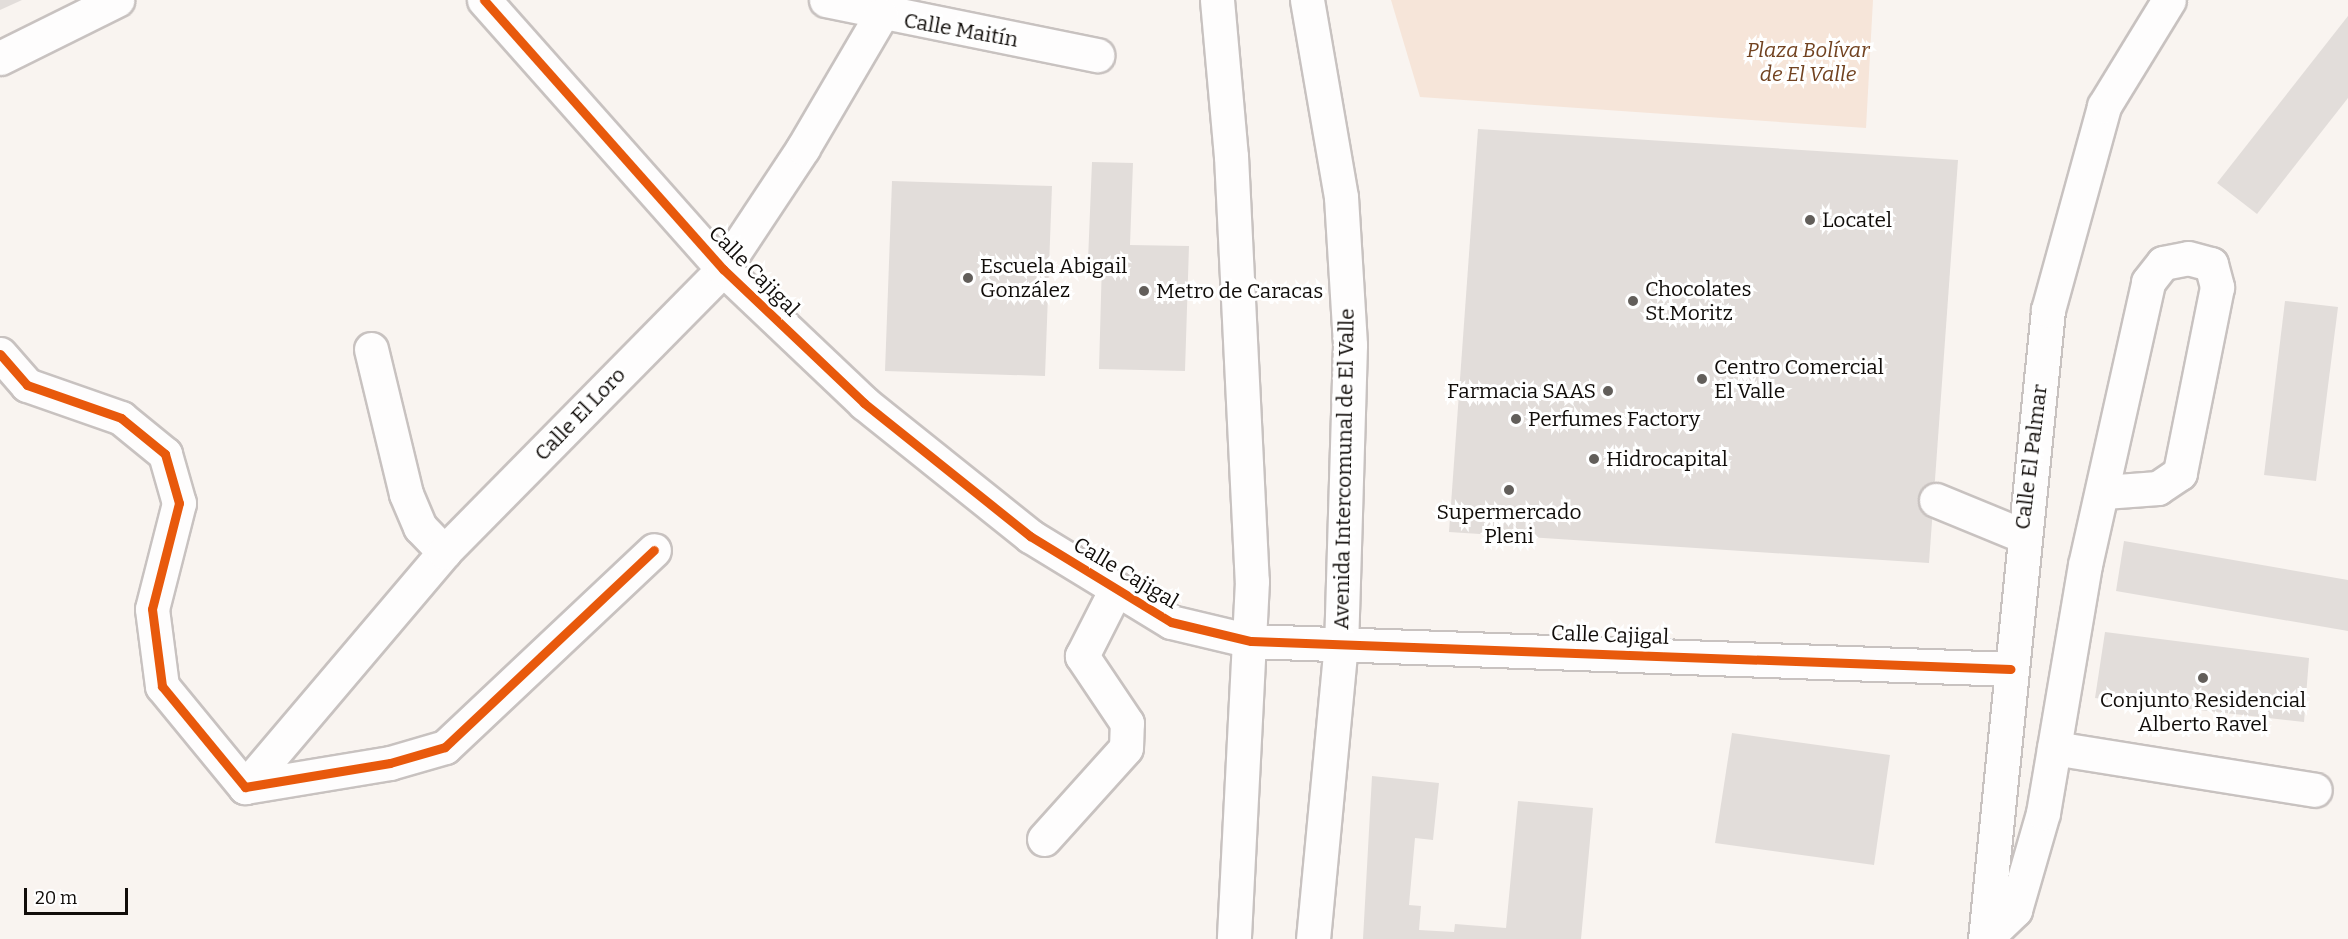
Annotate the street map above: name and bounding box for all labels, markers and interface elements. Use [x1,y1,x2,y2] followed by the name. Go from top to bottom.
[902,8,1020,52] street label: Calle Maitín
[1746,37,1870,87] park label: Plaza Bolívar de El Valle
[1822,207,1892,233] place label: Locatel
[1803,213,1817,227] marker: Locatel
[703,220,805,322] street label: Calle Cajigal
[980,253,1127,303] place label: Escuela Abigail González
[961,271,975,285] marker: Escuela Abigail González
[1645,276,1752,326] place label: Chocolates St.Moritz
[1156,278,1323,304] place label: Metro de Caracas
[1137,284,1151,298] marker: Metro de Caracas
[1626,294,1640,308] marker: Chocolates St.Moritz
[1329,308,1359,630] street label: Avenida Intercomunal de El Valle
[1714,354,1884,404] place label: Centro Comercial El Valle
[529,362,631,466] street label: Calle El Loro
[1695,372,1709,386] marker: Centro Comercial El Valle
[1447,378,1596,404] place label: Farmacia SAAS
[2010,383,2052,531] street label: Calle El Palmar
[1601,384,1615,398] marker: Farmacia SAAS
[1528,406,1700,432] place label: Perfumes Factory
[1509,412,1523,426] marker: Perfumes Factory
[1606,446,1728,472] place label: Hidrocapital
[1587,452,1601,466] marker: Hidrocapital
[1502,483,1516,497] marker: Supermercado Pleni
[1437,499,1581,549] place label: Supermercado Pleni
[1069,532,1183,614] street label: Calle Cajigal
[1551,620,1669,650] street label: Calle Cajigal
[2196,671,2210,685] marker: Conjunto Residencial Alberto Ravel
[2100,687,2306,737] place label: Conjunto Residencial Alberto Ravel
[27,876,130,914] scale bar
[35,887,77,909] text: 20 m

